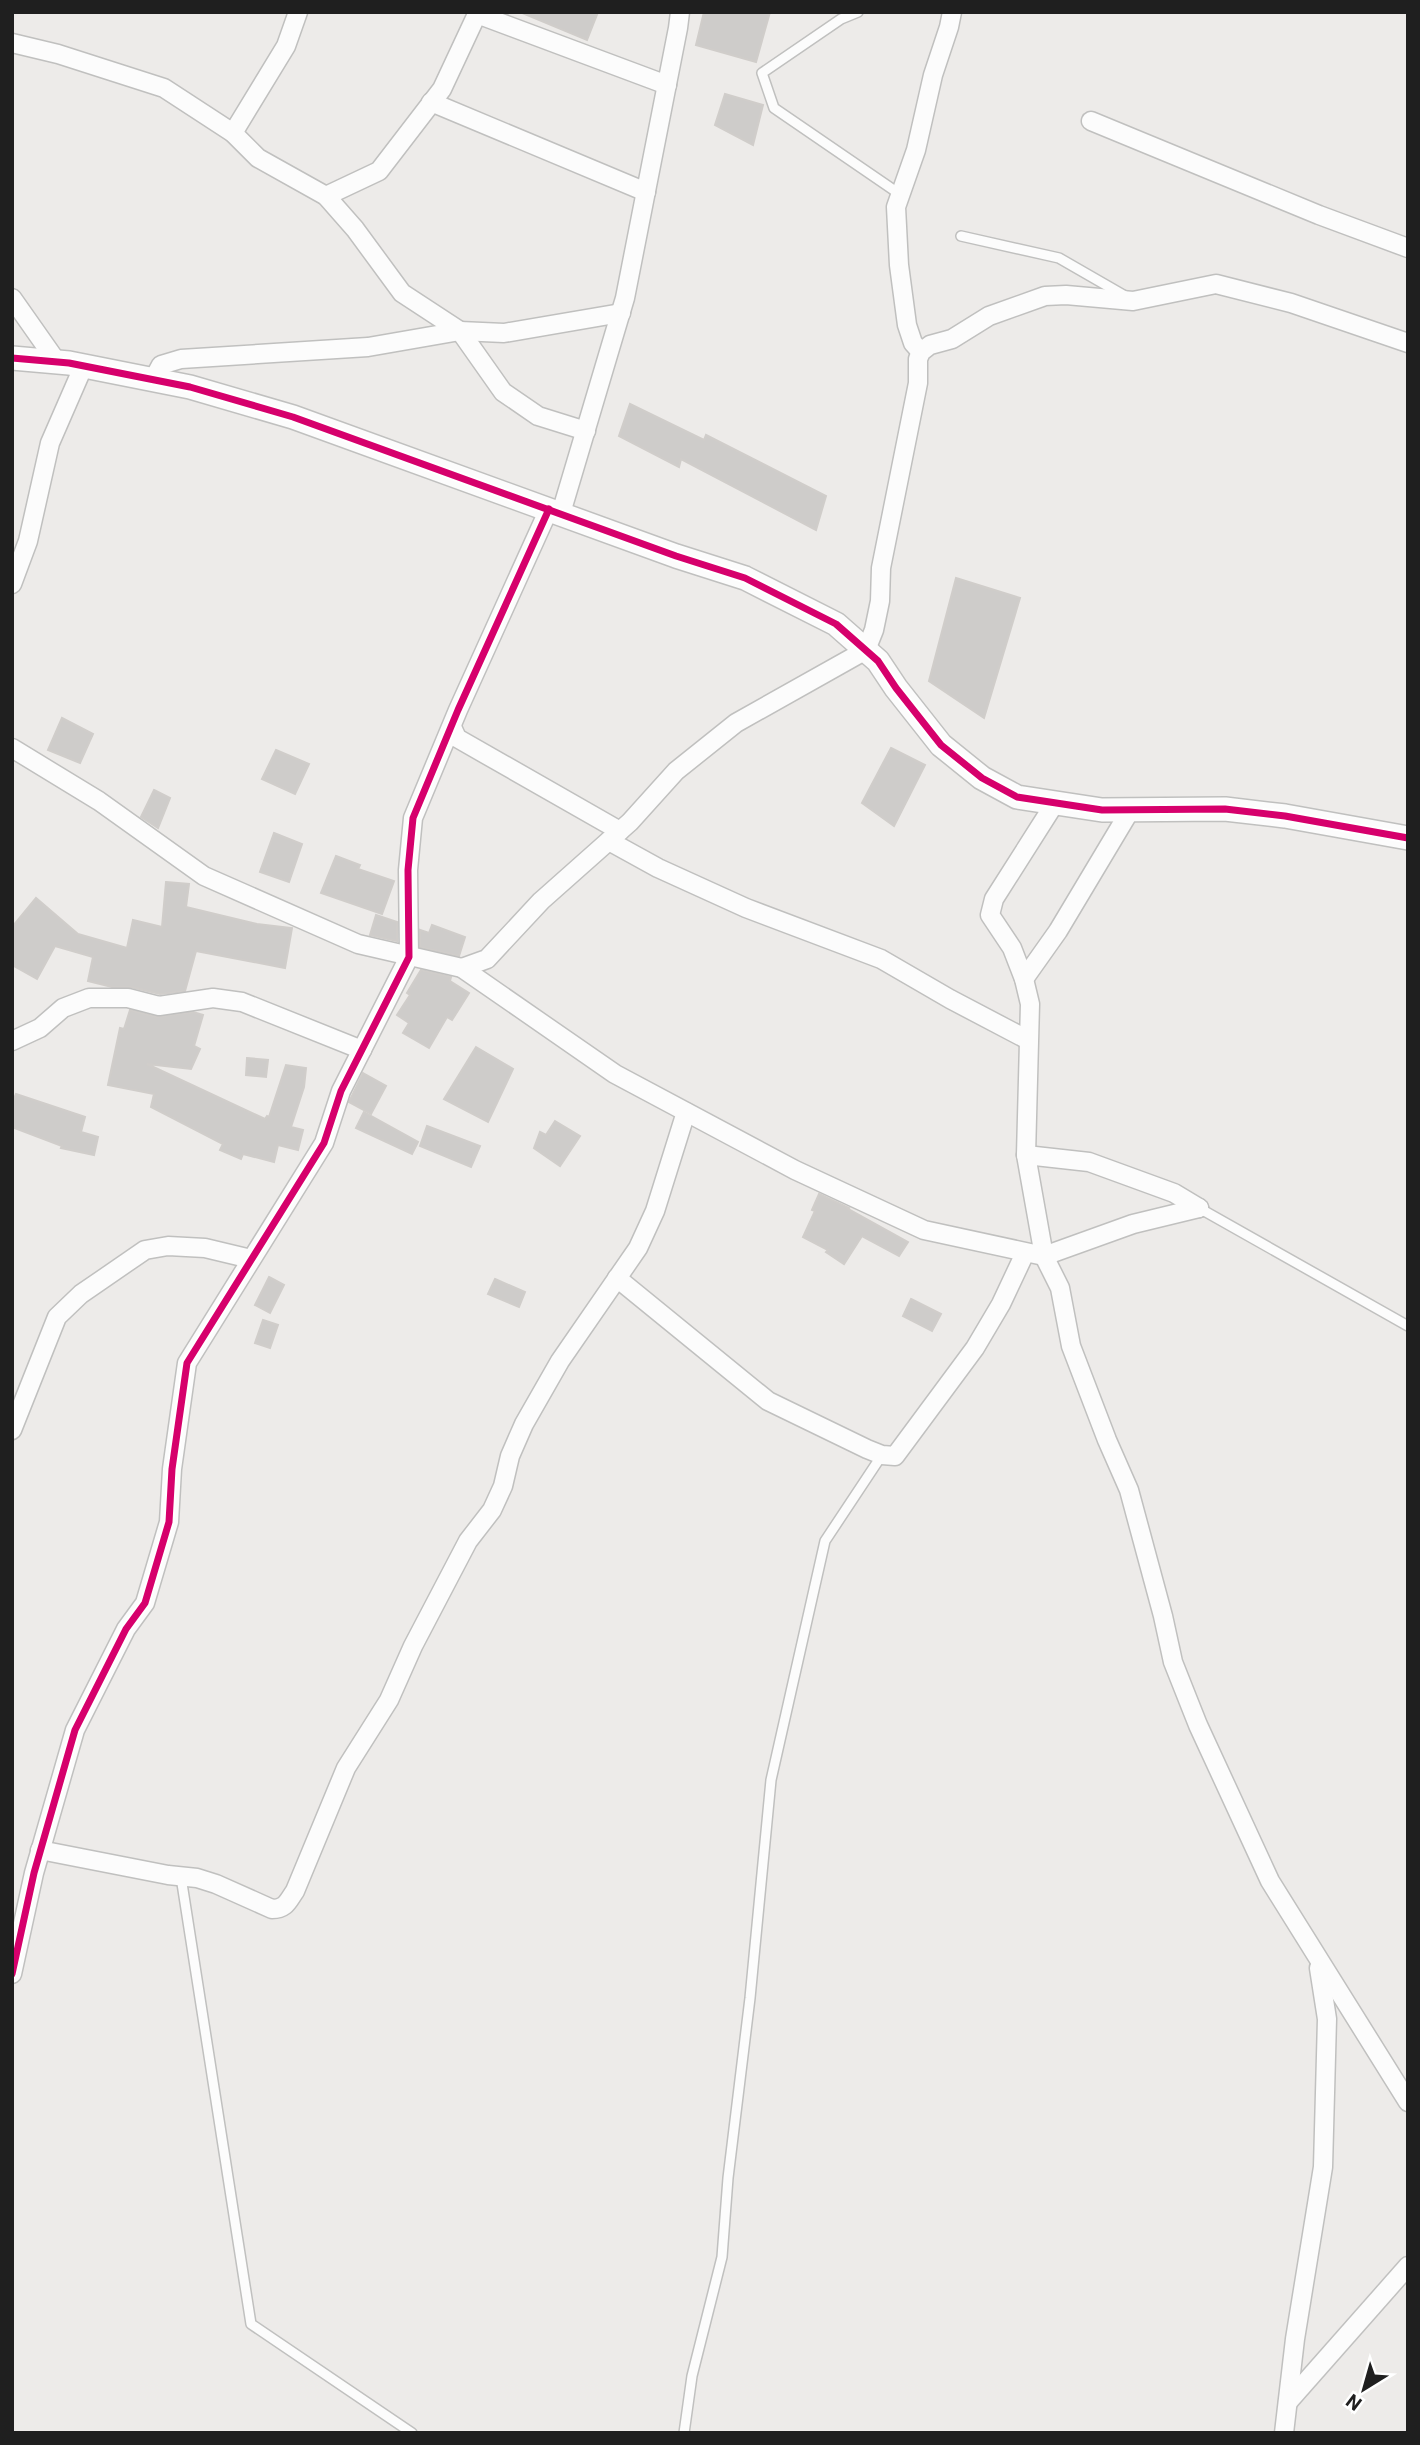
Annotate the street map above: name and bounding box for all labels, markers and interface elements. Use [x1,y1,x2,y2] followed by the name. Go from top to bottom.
[1329,2354,1399,2424] north arrow
[1342,2389,1366,2415] text: N

